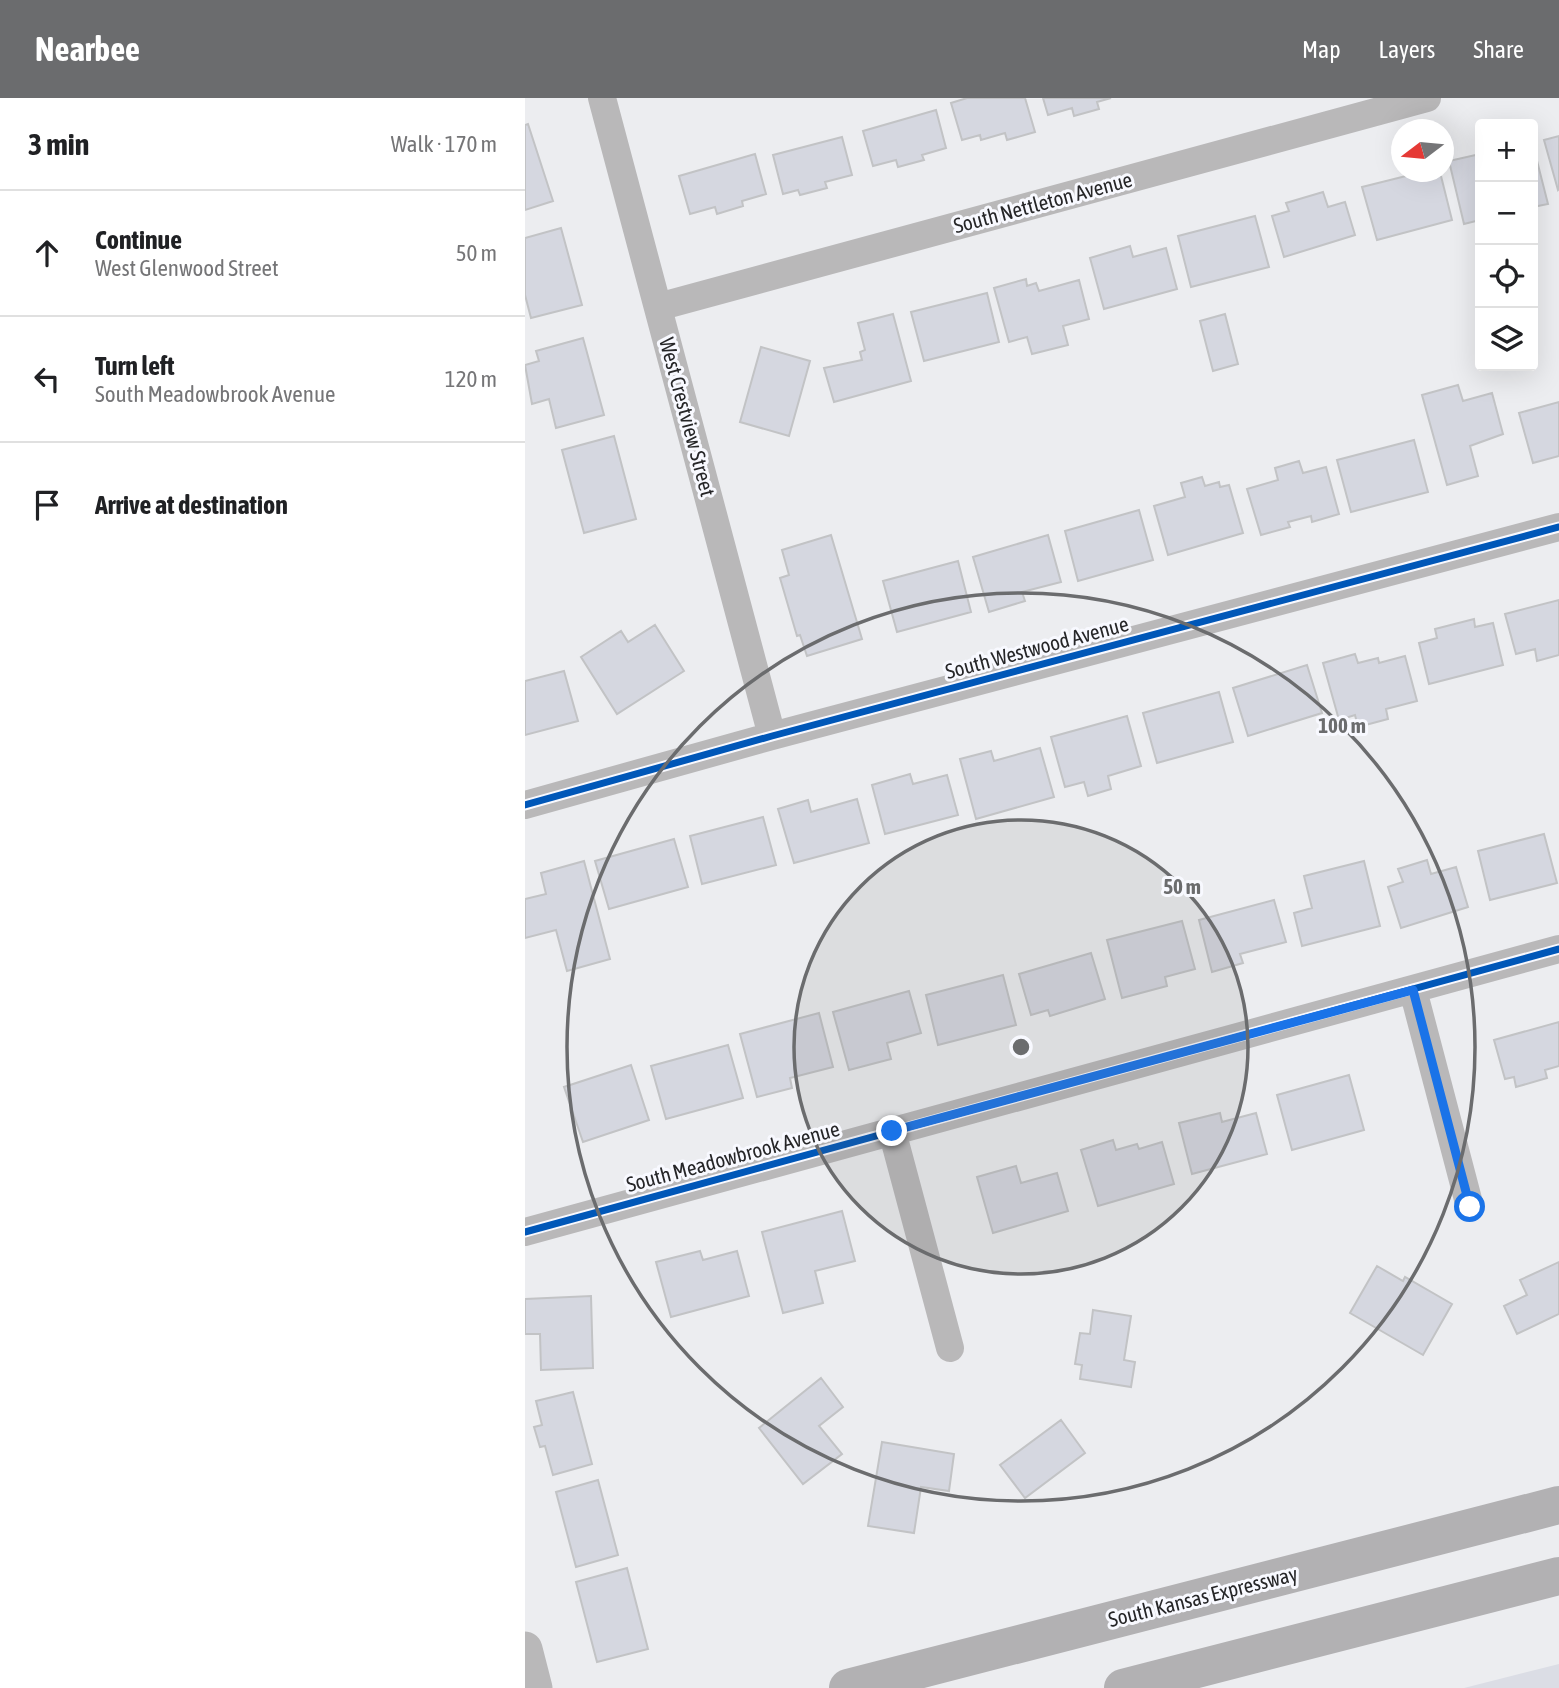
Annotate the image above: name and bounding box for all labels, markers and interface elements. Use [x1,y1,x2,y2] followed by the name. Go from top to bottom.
[35,30,140,68] text: Nearbee
[1302,36,1341,63] text: Map
[1379,36,1435,63] text: Layers
[1473,36,1524,63] text: Share
[1391,119,1454,182] north arrow
[1475,119,1538,371] map controls
[1475,119,1538,182] button: +
[28,127,89,161] text: 3 min
[391,131,497,157] text: Walk · 170 m
[951,167,1135,237] street label: South Nettleton Avenue
[1475,182,1538,245] button: −
[95,225,182,255] text: Continue
[28,234,66,272] icon: ahead
[456,240,497,266] text: 50 m
[1475,245,1538,308] button: locate
[95,255,279,281] text: West Glenwood Street
[1475,308,1538,371] button: layers
[655,335,721,499] street label: West Crestview Street
[95,351,175,381] text: Turn left
[28,360,66,398] icon: left
[445,366,497,392] text: 120 m
[95,381,336,407] text: South Meadowbrook Avenue
[28,486,66,524] icon: arrive
[95,490,288,520] text: Arrive at destination
[943,611,1131,683] street label: South Westwood Avenue
[1318,713,1366,737] text: 100 m
[1163,874,1201,898] text: 50 m
[1009,1035,1033,1059] centre of rings
[876,1115,907,1146] route end
[624,1116,842,1196] street label: South Meadowbrook Avenue
[1454,1191,1485,1222] route start
[1106,1561,1300,1631] street label: South Kansas Expressway

